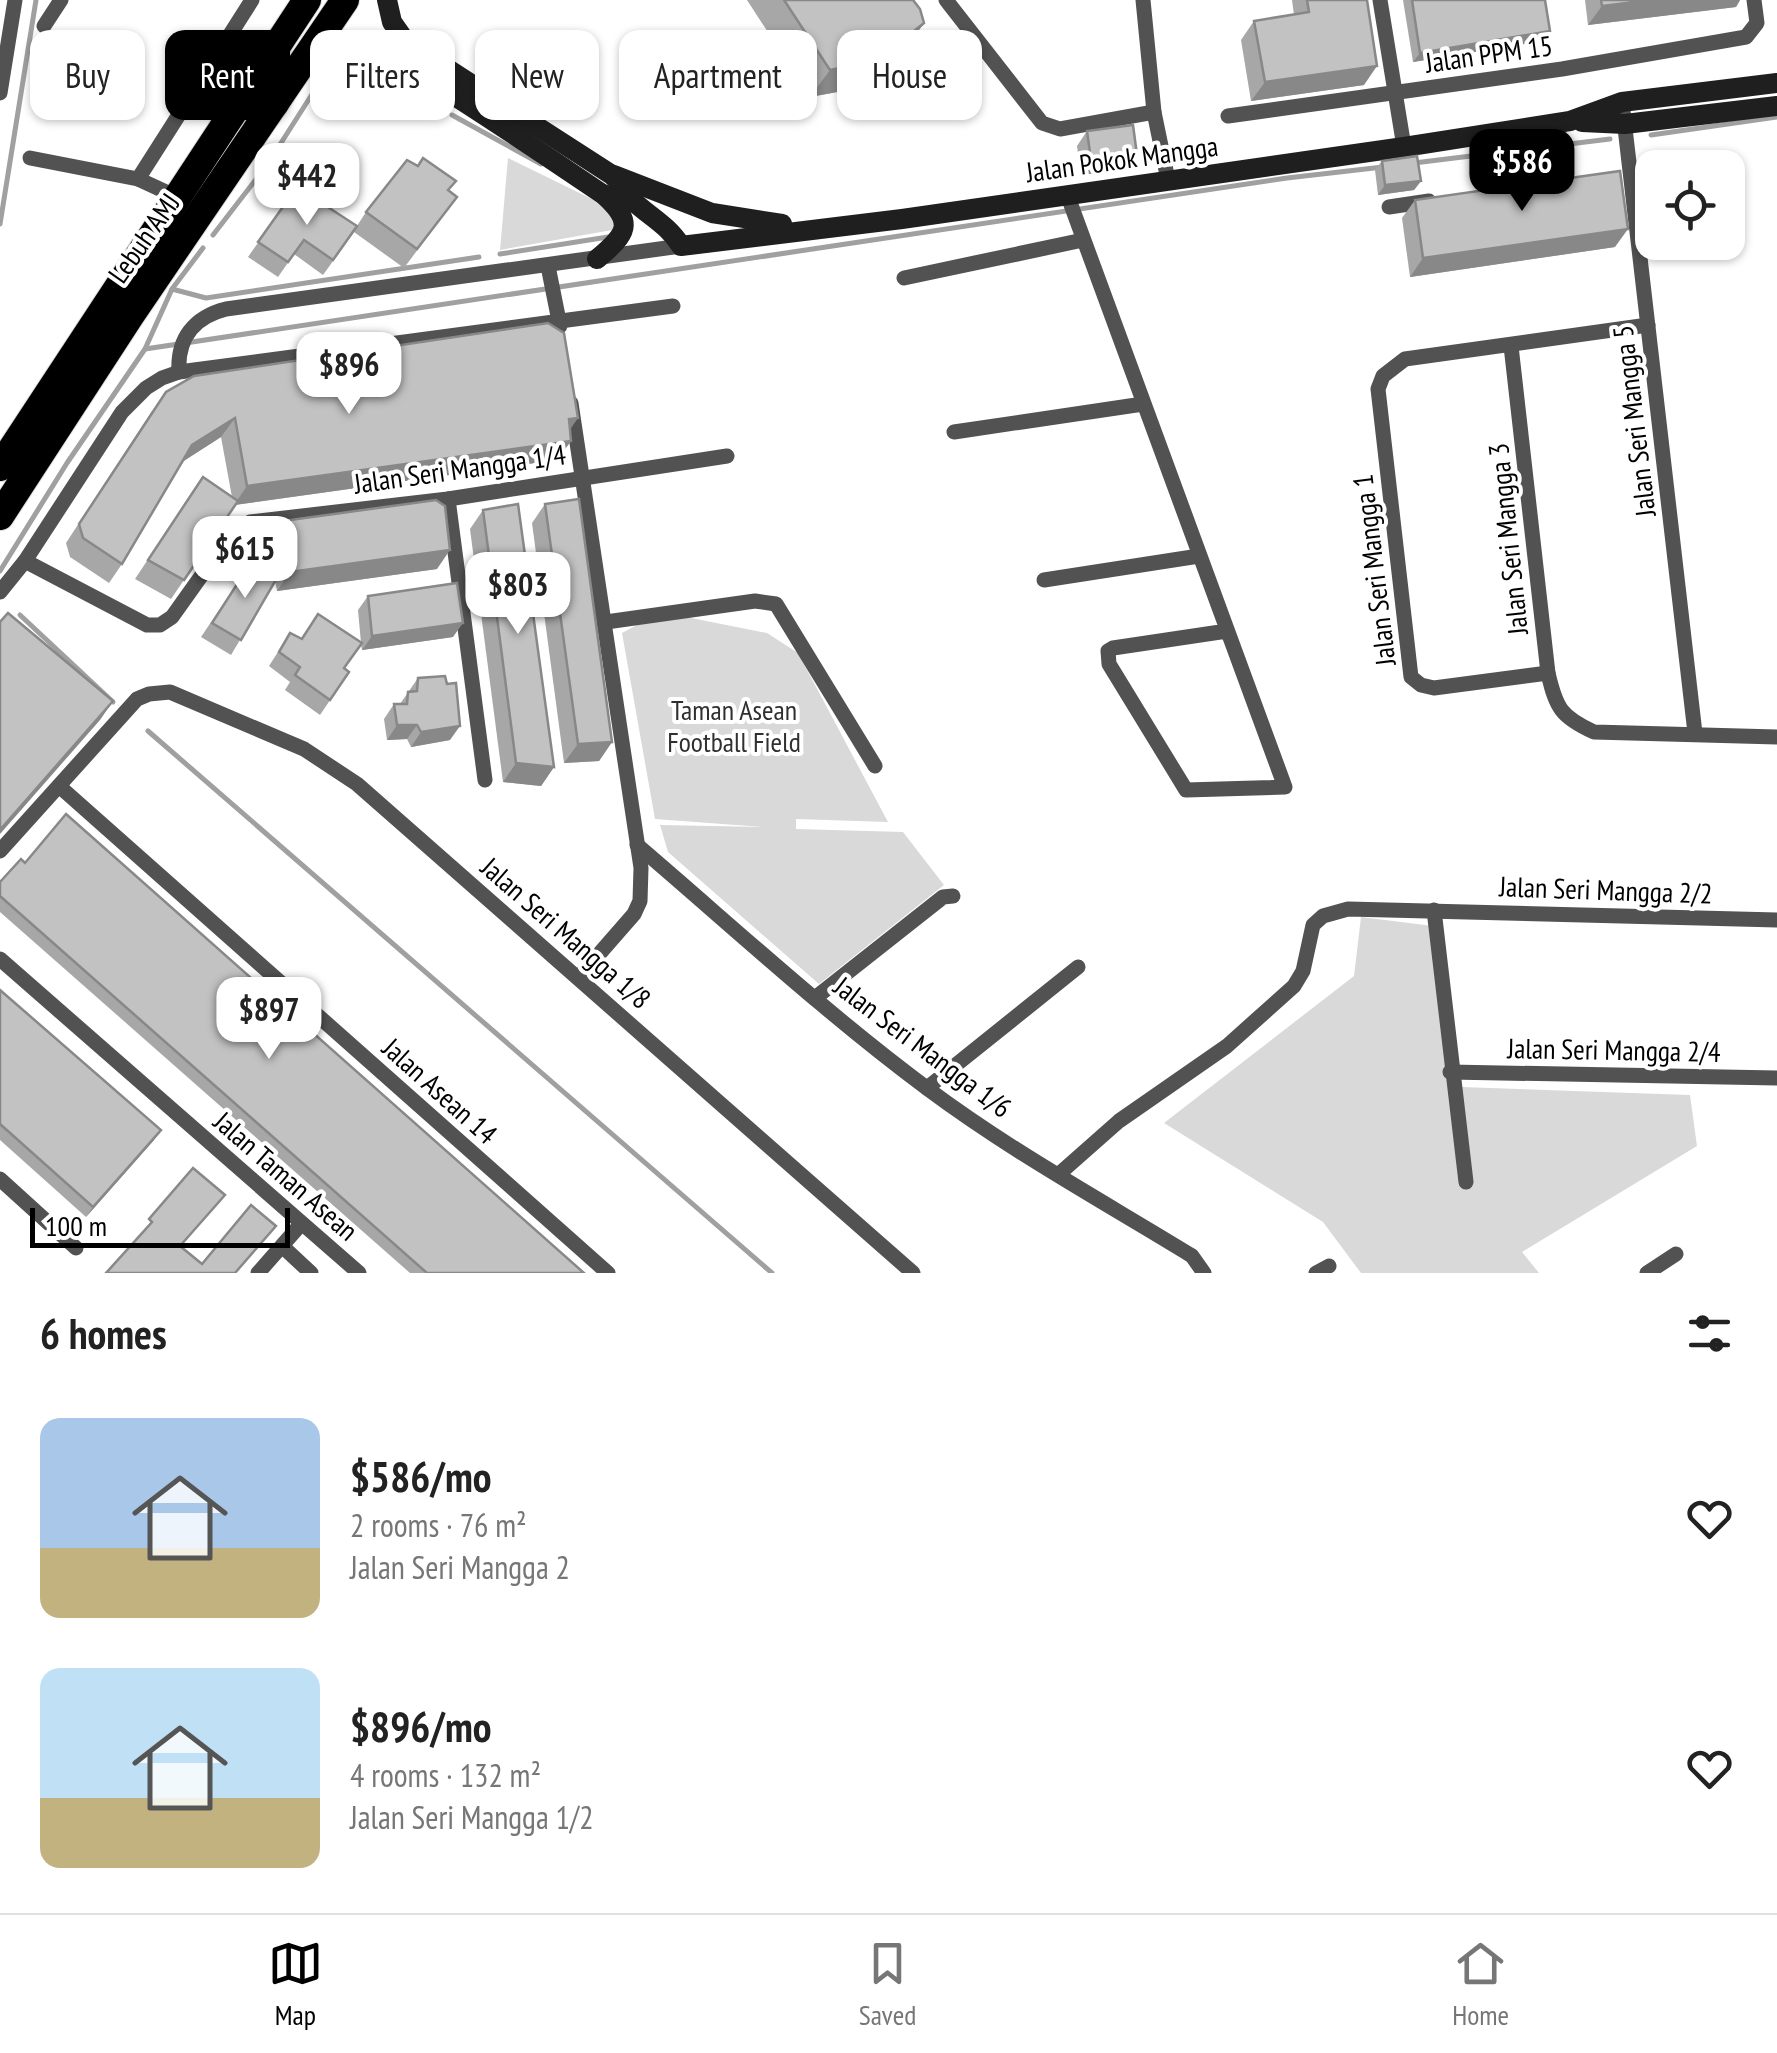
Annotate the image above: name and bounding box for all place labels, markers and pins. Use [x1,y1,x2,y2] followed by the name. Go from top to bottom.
[1463,129,1581,214] pin: $586
[248,143,366,228] pin: $442
[290,332,408,417] pin: $896
[186,516,304,601] pin: $615
[459,552,577,637] pin: $803
[210,977,328,1062] pin: $897

